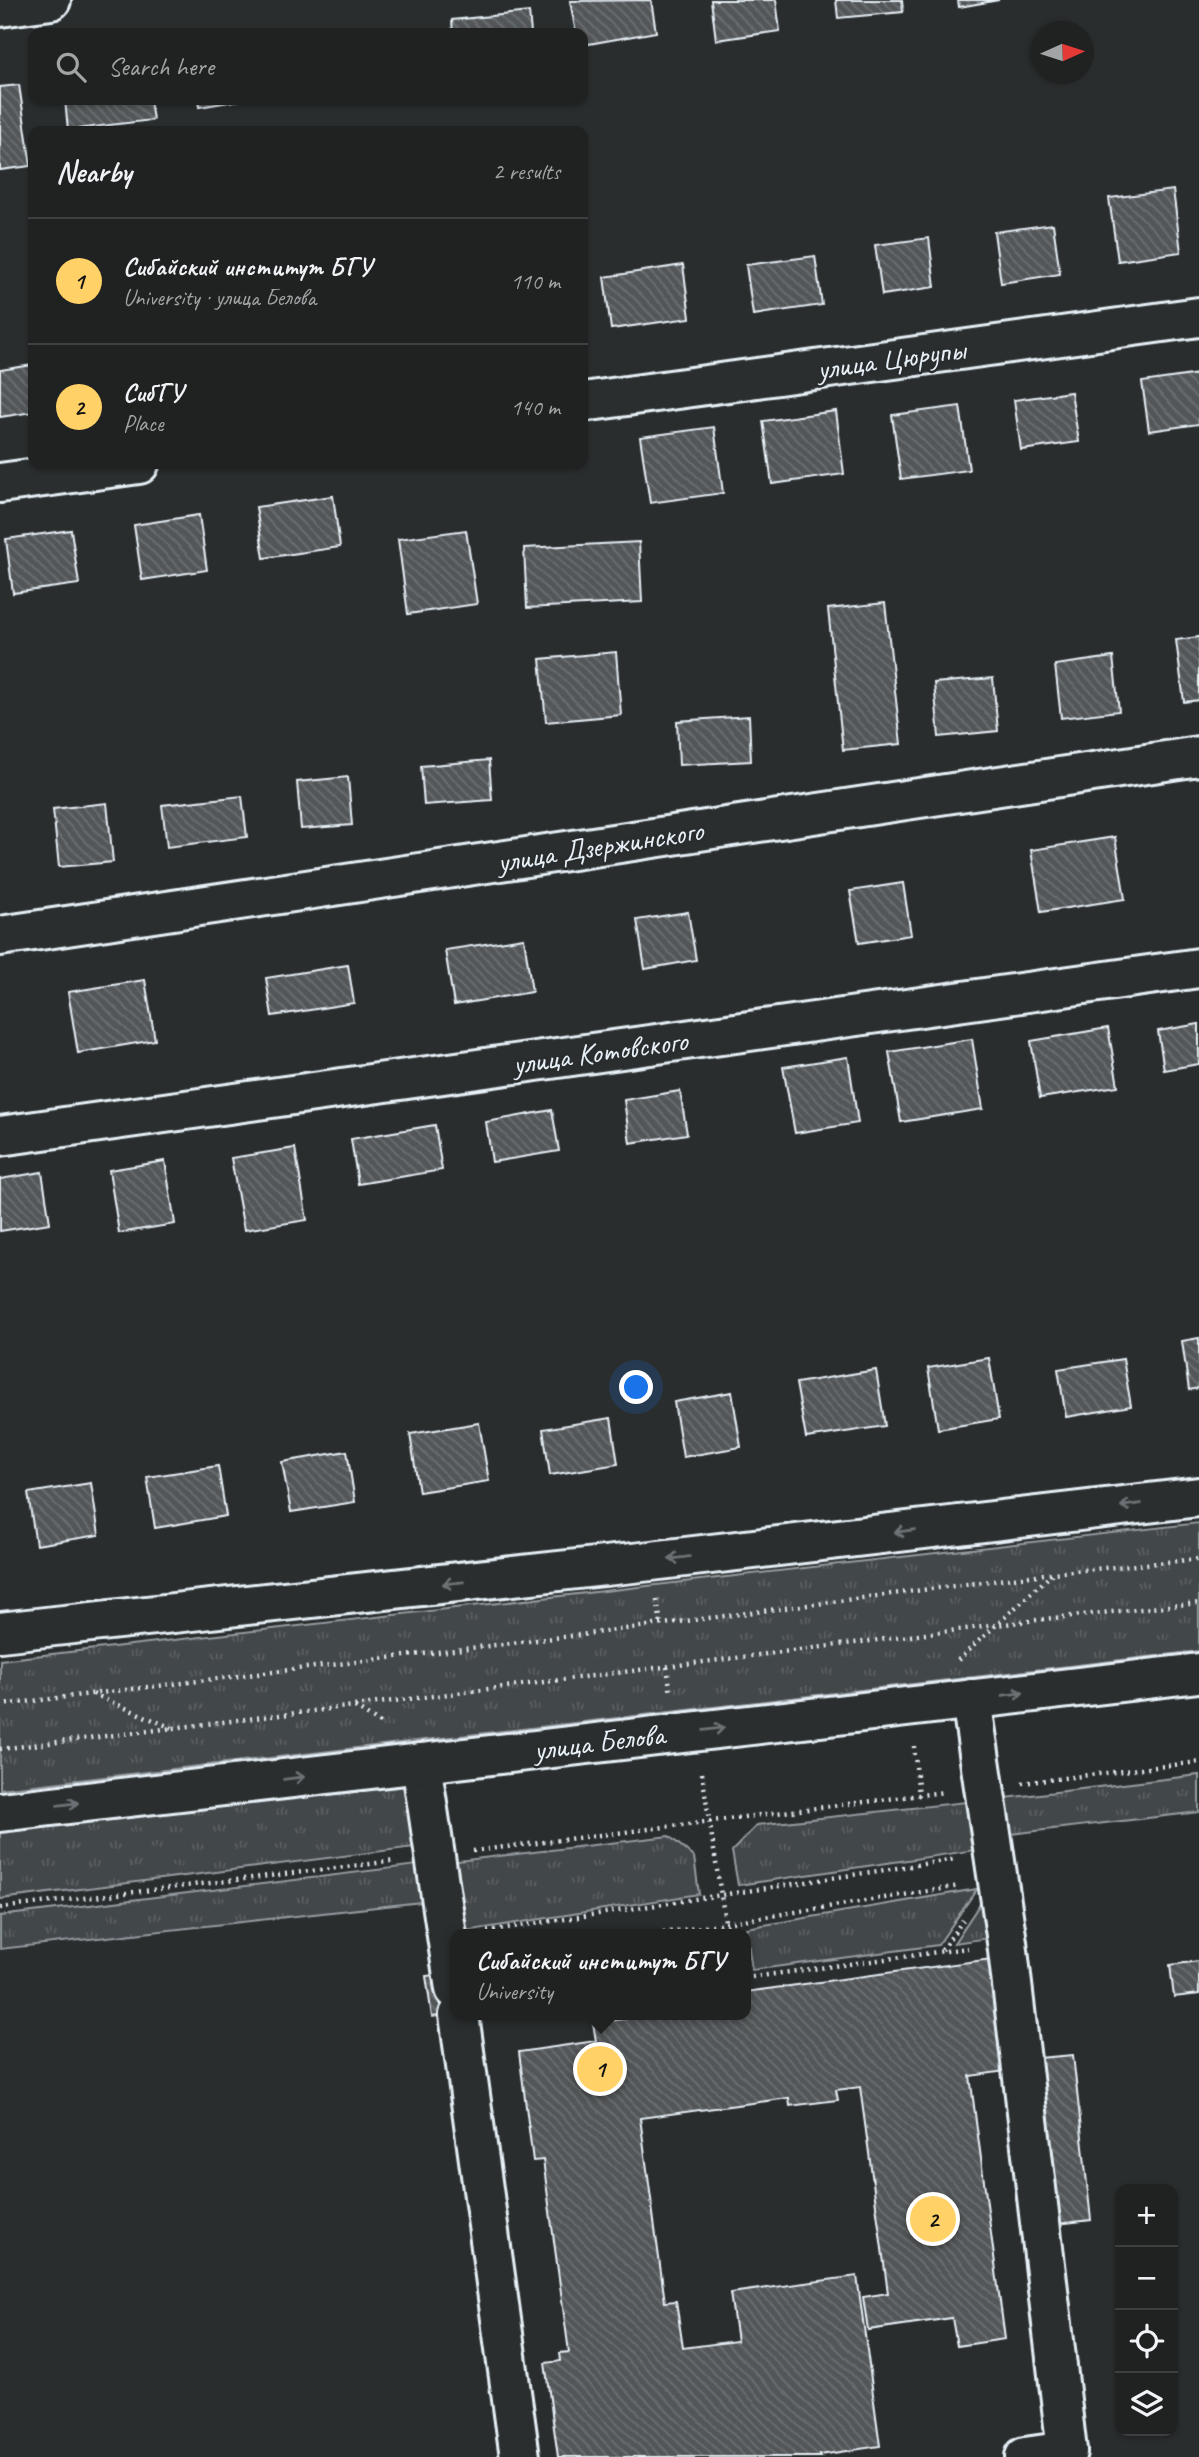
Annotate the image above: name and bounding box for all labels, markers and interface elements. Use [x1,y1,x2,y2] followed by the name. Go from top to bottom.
[1031,21,1094,84] north arrow
[28,28,588,105] search box
[52,48,90,86] icon: search
[108,50,214,83] text: Search here
[56,153,132,191] text: Nearby
[493,157,560,186] text: 2 results
[123,250,372,283] text: Сибайский институт БГУ
[74,267,84,296] text: 1
[511,267,560,296] text: 110 m
[123,283,316,312] text: University · улица Белова
[812,329,970,388] street label: улица Цюрупы
[123,376,183,409] text: СибГУ
[74,393,84,422] text: 2
[511,393,560,422] text: 140 m
[123,409,163,438] text: Place
[492,811,707,881] street label: улица Дзержинского
[508,1021,691,1083] street label: улица Котовского
[619,1370,653,1404] your location
[1120,1498,1143,1511] one-way arrow
[894,1525,917,1538] one-way arrow
[669,1551,691,1564] one-way arrow
[442,1576,465,1589] one-way arrow
[1002,1688,1024,1701] one-way arrow
[529,1715,669,1769] street label: улица Белова
[703,1722,725,1735] one-way arrow
[282,1771,305,1784] one-way arrow
[56,1797,79,1810] one-way arrow
[450,1929,751,2020] popup
[476,1944,725,1977] text: Сибайский институт БГУ
[476,1977,553,2006] text: University
[577,2043,623,2095] pin: 1
[1115,2184,1178,2436] map controls
[1115,2184,1178,2247] button: +
[910,2193,956,2245] pin: 2
[1115,2247,1178,2310] button: −
[1115,2310,1178,2373] button: locate
[1115,2373,1178,2436] button: layers

